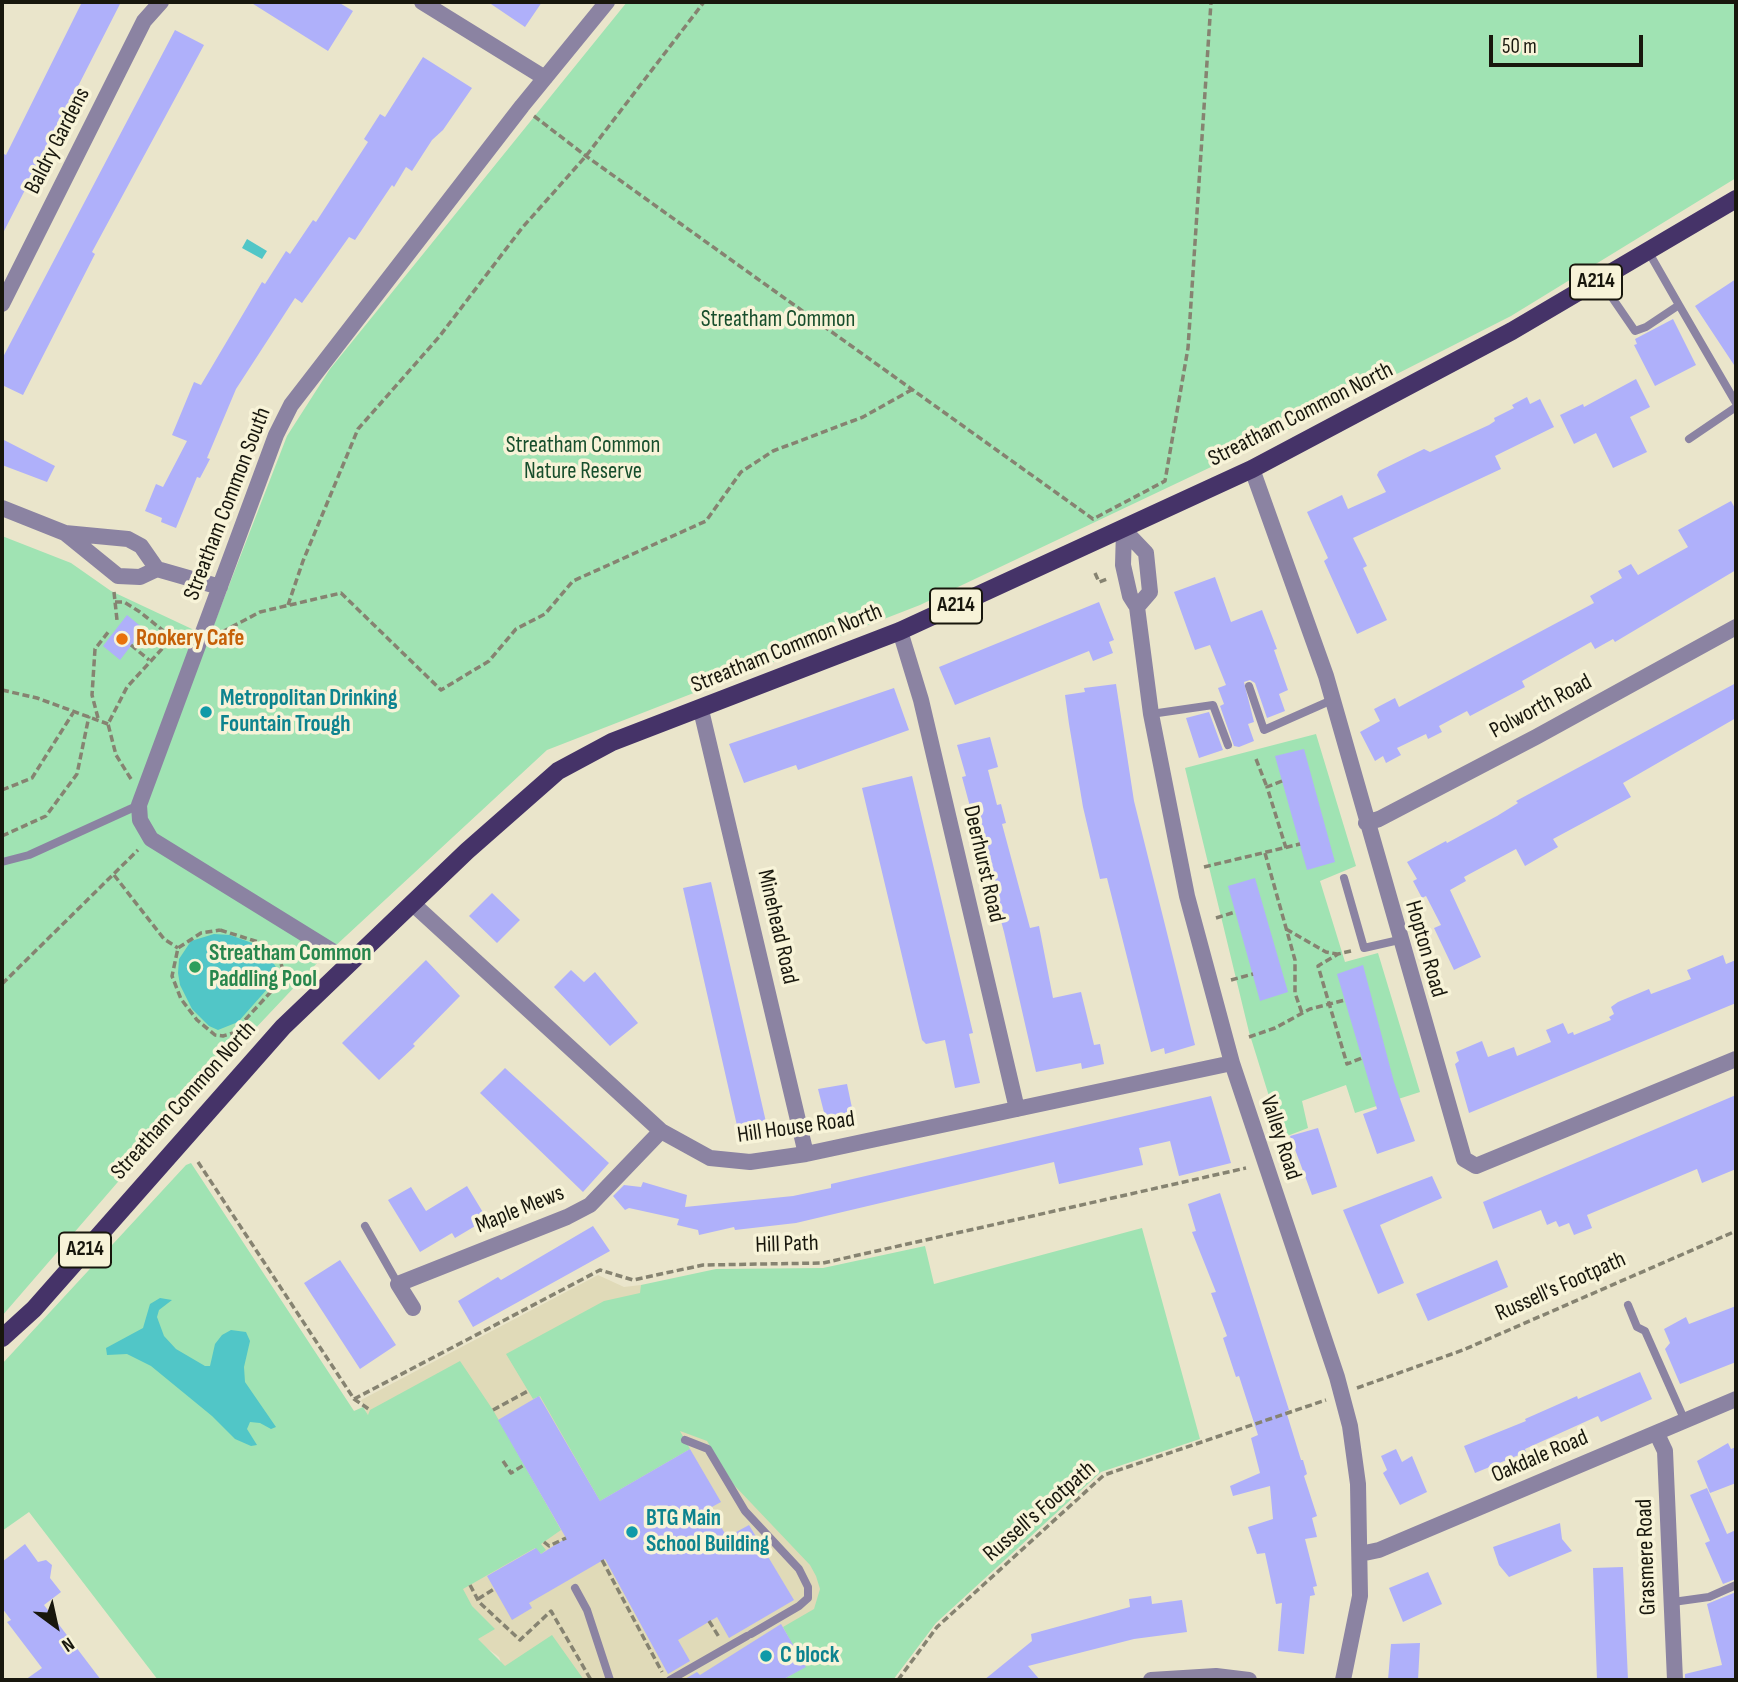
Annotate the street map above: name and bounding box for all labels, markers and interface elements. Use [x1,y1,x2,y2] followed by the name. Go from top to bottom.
[1493,21,1647,65] scale bar
[1502,34,1537,59] text: 50 m
[19,83,97,199] street label: Baldry Gardens
[1570,264,1622,300] road number: A214
[701,306,855,334] park label: Streatham Common
[1204,357,1398,473] street label: Streatham Common North
[179,404,277,604] street label: Streatham Common South
[506,432,660,486] park label: Streatham Common Nature Reserve
[930,588,982,624] road number: A214
[688,598,886,700] street label: Streatham Common North
[136,625,244,653] place label: Rookery Cafe
[114,631,130,647] marker: Rookery Cafe
[1485,669,1597,745] street label: Polworth Road
[220,685,397,739] place label: Metropolitan Drinking Fountain Trough
[198,704,214,720] marker: Metropolitan Drinking Fountain Trough
[956,803,1010,925] street label: Deerhurst Road
[750,867,804,987] street label: Minehead Road
[1398,898,1452,1000] street label: Hopton Road
[209,940,372,994] place label: Streatham Common Paddling Pool
[187,959,203,975] marker: Streatham Common Paddling Pool
[106,1016,262,1186] street label: Streatham Common North
[1253,1092,1307,1184] street label: Valley Road
[735,1106,857,1150] street label: Hill House Road
[472,1180,568,1240] street label: Maple Mews
[755,1230,819,1260] street label: Hill Path
[59,1232,111,1268] road number: A214
[1492,1246,1630,1328] street label: Russell's Footpath
[1488,1424,1592,1490] street label: Oakdale Road
[978,1456,1102,1568] street label: Russell's Footpath
[1631,1498,1663,1616] street label: Grasmere Road
[646,1505,770,1559] place label: BTG Main School Building
[624,1524,640,1540] marker: BTG Main School Building
[21,1591,91,1661] north arrow
[57,1632,78,1656] text: N
[780,1642,839,1670] place label: C block
[758,1648,774,1664] marker: C block

